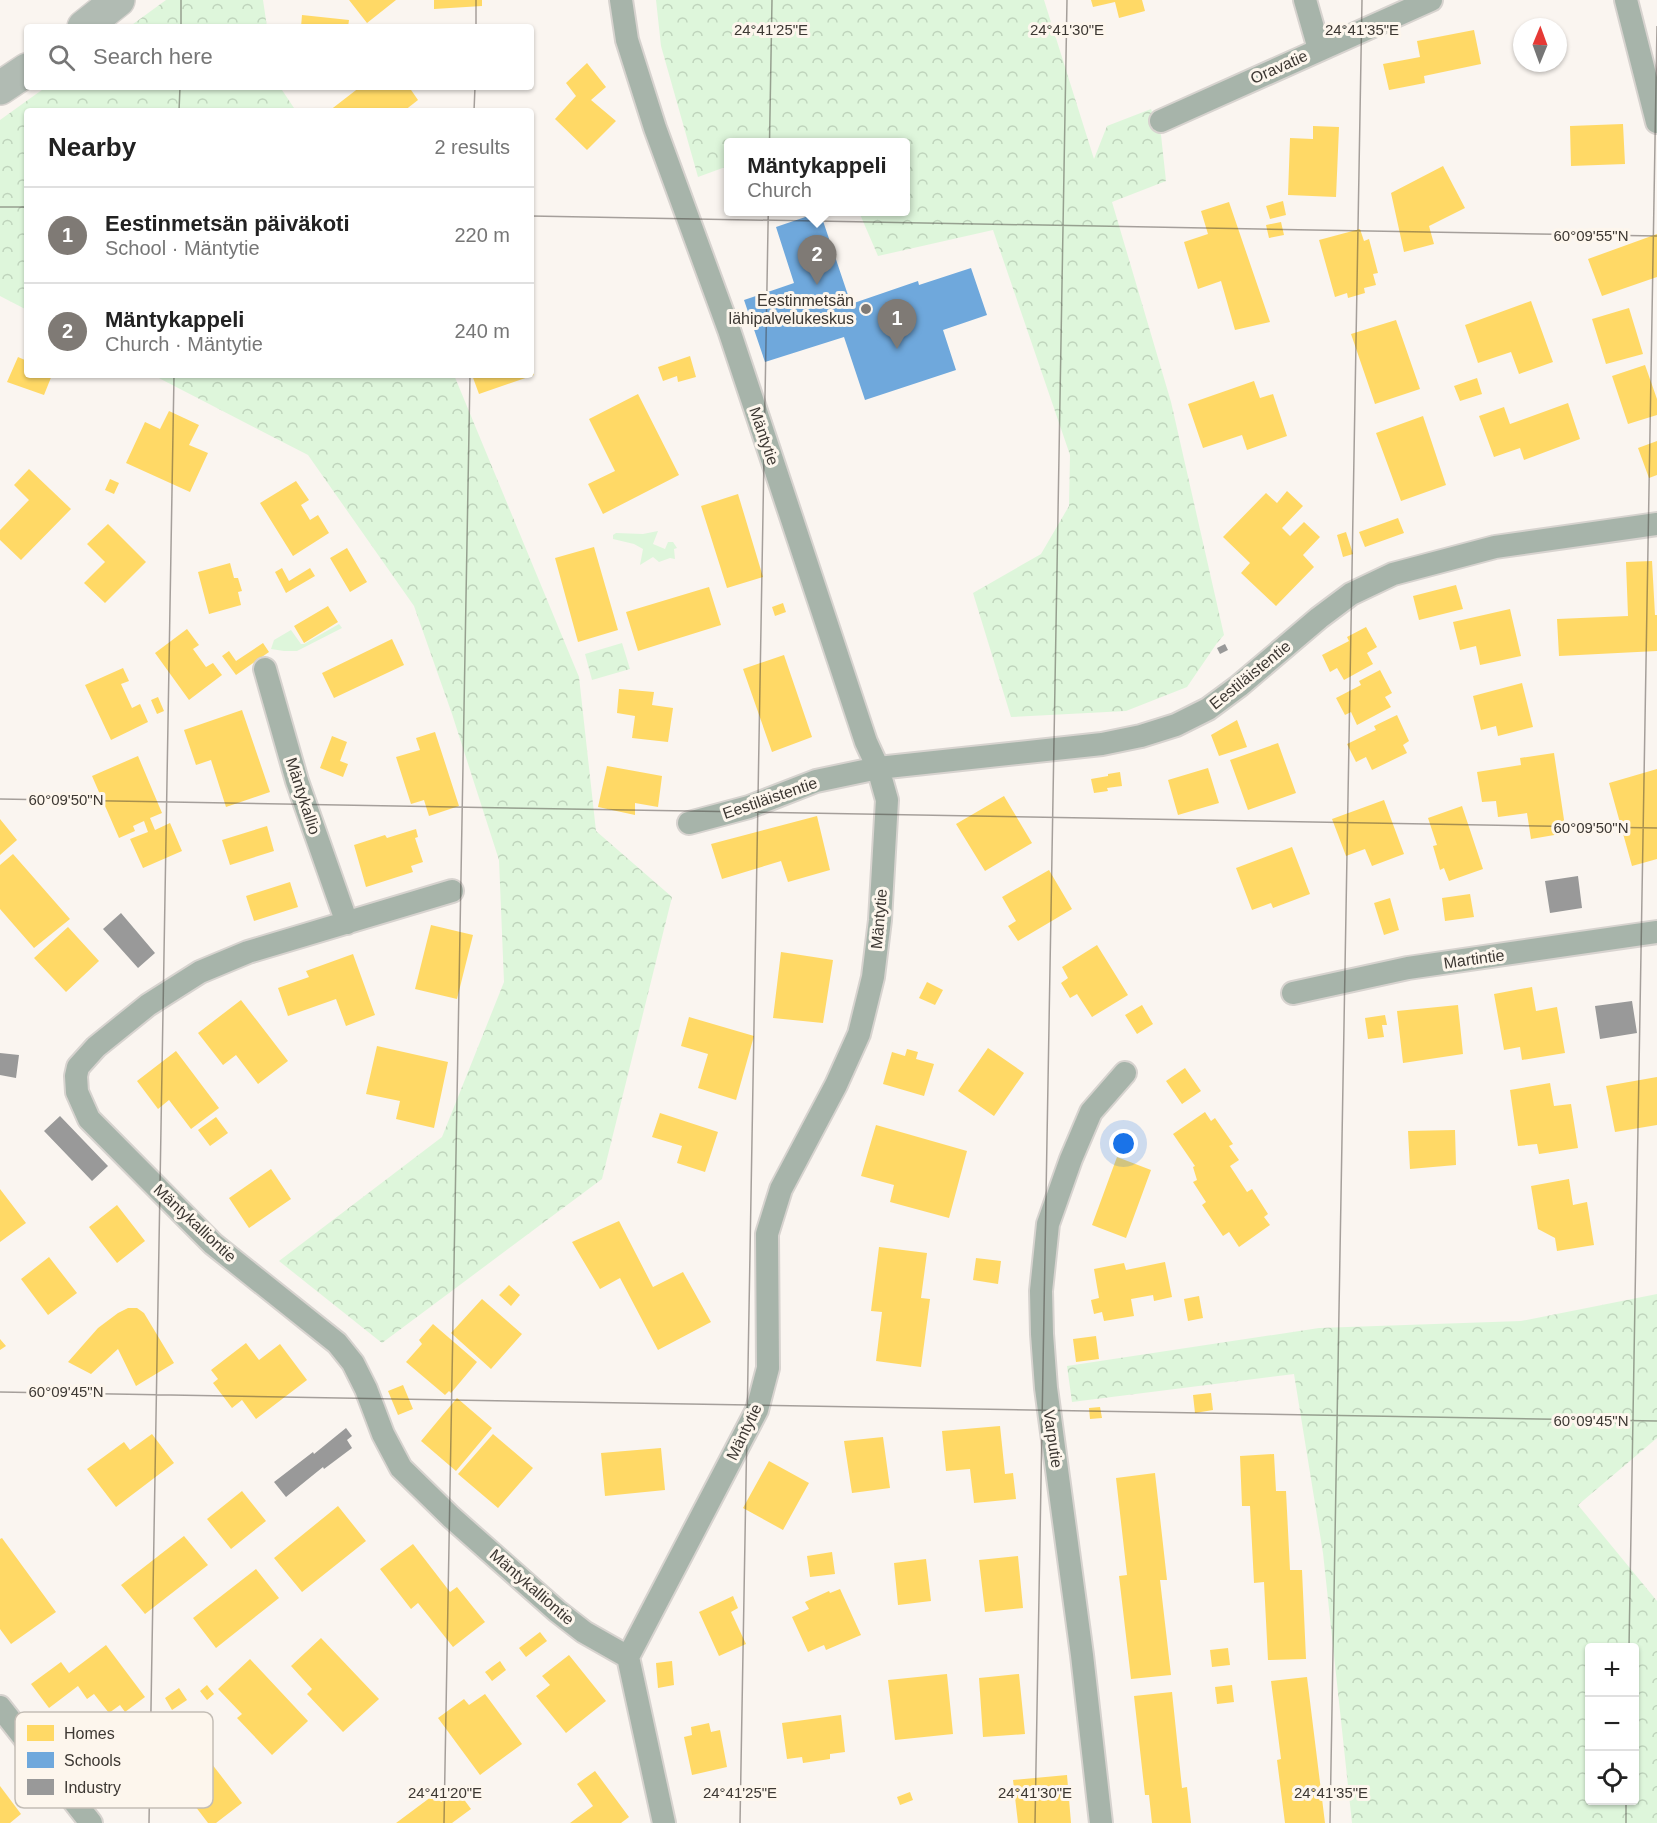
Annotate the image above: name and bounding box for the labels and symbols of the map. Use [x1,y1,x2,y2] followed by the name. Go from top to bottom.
[1513,18,1567,72] north arrow
[734,21,808,38] text: 24°41'25"E
[1030,21,1104,38] text: 24°41'30"E
[1325,21,1399,38] text: 24°41'35"E
[1248,47,1310,87] street label: Oravatie
[1553,227,1629,244] text: 60°09'55"N
[798,236,836,285] pin: 2
[729,292,854,327] place label: Eestinmetsän lähipalvelukeskus
[878,300,916,349] pin: 1
[859,302,873,316] marker: Eestinmetsän lähipalvelukeskus
[746,405,782,467] street label: Mäntytie
[1206,637,1294,713] street label: Eestiläistentie
[283,755,323,837] street label: Mäntykallio
[721,774,820,822] street label: Eestiläistentie
[28,791,104,808] text: 60°09'50"N
[1553,819,1629,836] text: 60°09'50"N
[868,888,890,950] street label: Mäntytie
[1442,946,1506,972] street label: Martintie
[1109,1129,1138,1158] your location
[151,1181,240,1265] street label: Mäntykalliontie
[28,1383,104,1400] text: 60°09'45"N
[723,1401,765,1463] street label: Mäntytie
[1041,1409,1065,1469] street label: Varputie
[1553,1412,1629,1429] text: 60°09'45"N
[486,1546,578,1628] street label: Mäntykalliontie
[15,1712,213,1808] legend
[64,1725,115,1742] text: Homes
[64,1752,121,1769] text: Schools
[64,1779,121,1796] text: Industry
[408,1784,482,1801] text: 24°41'20"E
[703,1784,777,1801] text: 24°41'25"E
[998,1784,1072,1801] text: 24°41'30"E
[1294,1784,1368,1801] text: 24°41'35"E

